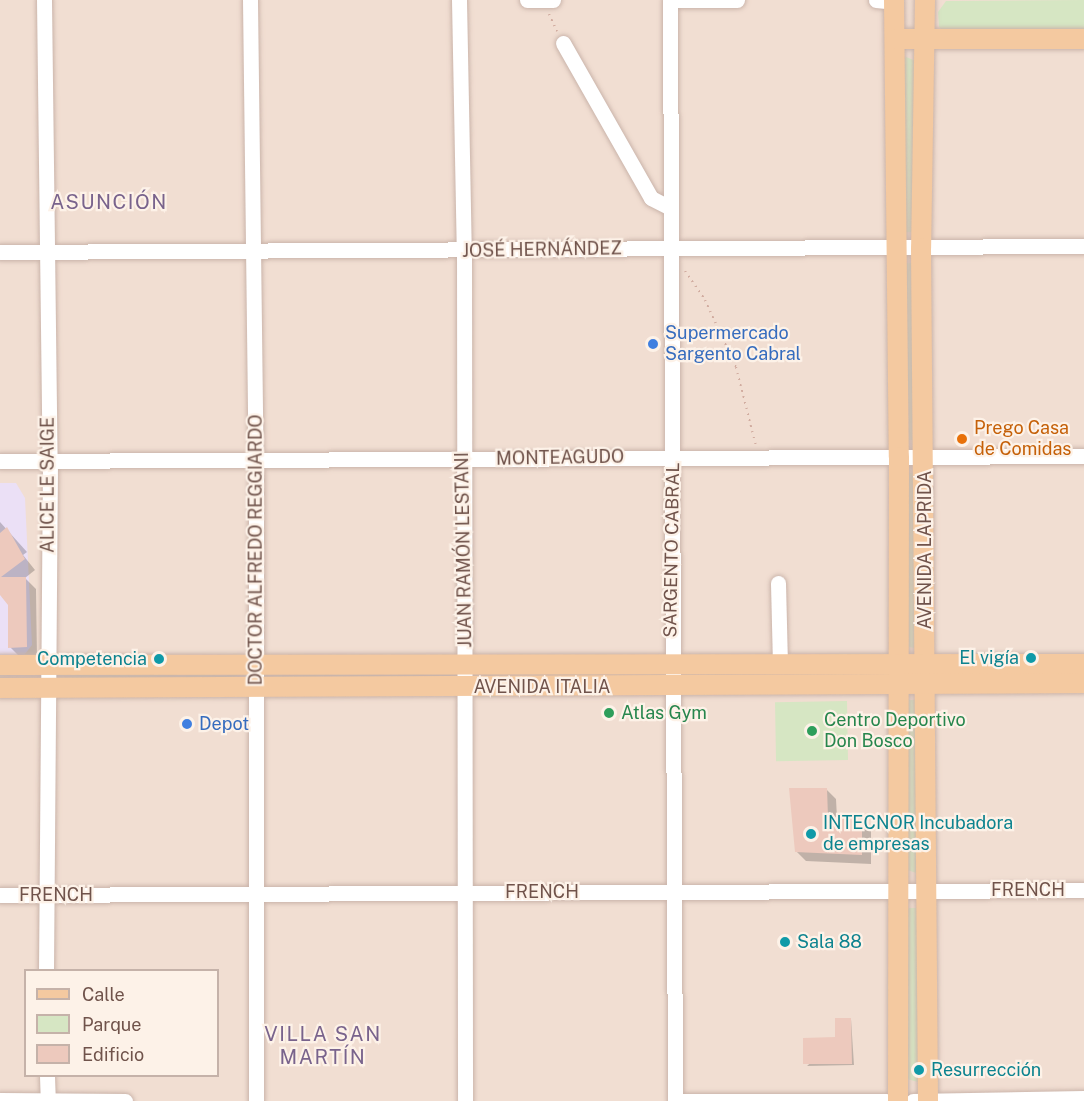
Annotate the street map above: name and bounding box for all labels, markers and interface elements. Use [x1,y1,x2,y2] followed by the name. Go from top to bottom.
[50,190,168,214] district label: ASUNCIÓN
[462,238,622,262] street label: JOSÉ HERNÁNDEZ
[665,323,801,366] place label: Supermercado Sargento Cabral
[646,337,660,351] marker: Supermercado Sargento Cabral
[245,415,267,685] street label: DOCTOR ALFREDO REGGIARDO
[37,417,59,553] street label: ALICE LE SAIGE
[974,418,1072,460] place label: Prego Casa de Comidas
[955,432,969,446] marker: Prego Casa de Comidas
[496,446,624,470] street label: MONTEAGUDO
[451,452,477,648] street label: JUAN RAMÓN LESTANI
[660,462,684,638] street label: SARGENTO CABRAL
[914,471,936,629] street label: AVENIDA LAPRIDA
[959,647,1019,669] place label: El vigía
[37,648,147,670] place label: Competencia
[1024,651,1038,665] marker: El vigía
[152,652,166,666] marker: Competencia
[473,676,611,698] street label: AVENIDA ITALIA
[621,702,707,724] place label: Atlas Gym
[602,706,616,720] marker: Atlas Gym
[824,710,966,752] place label: Centro Deportivo Don Bosco
[199,713,249,735] place label: Depot
[180,717,194,731] marker: Depot
[805,724,819,738] marker: Centro Deportivo Don Bosco
[823,813,1013,856] place label: INTECNOR Incubadora de empresas
[804,827,818,841] marker: INTECNOR Incubadora de empresas
[991,879,1065,901] street label: FRENCH
[505,881,579,903] street label: FRENCH
[19,884,93,906] street label: FRENCH
[797,931,862,953] place label: Sala 88
[778,935,792,949] marker: Sala 88
[24,969,219,1077] legend
[82,984,125,1005] text: Calle
[82,1014,142,1035] text: Parque
[264,1022,382,1069] district label: VILLA SAN MARTÍN
[82,1044,144,1065] text: Edificio
[931,1059,1041,1081] place label: Resurrección
[912,1063,926,1077] marker: Resurrección

